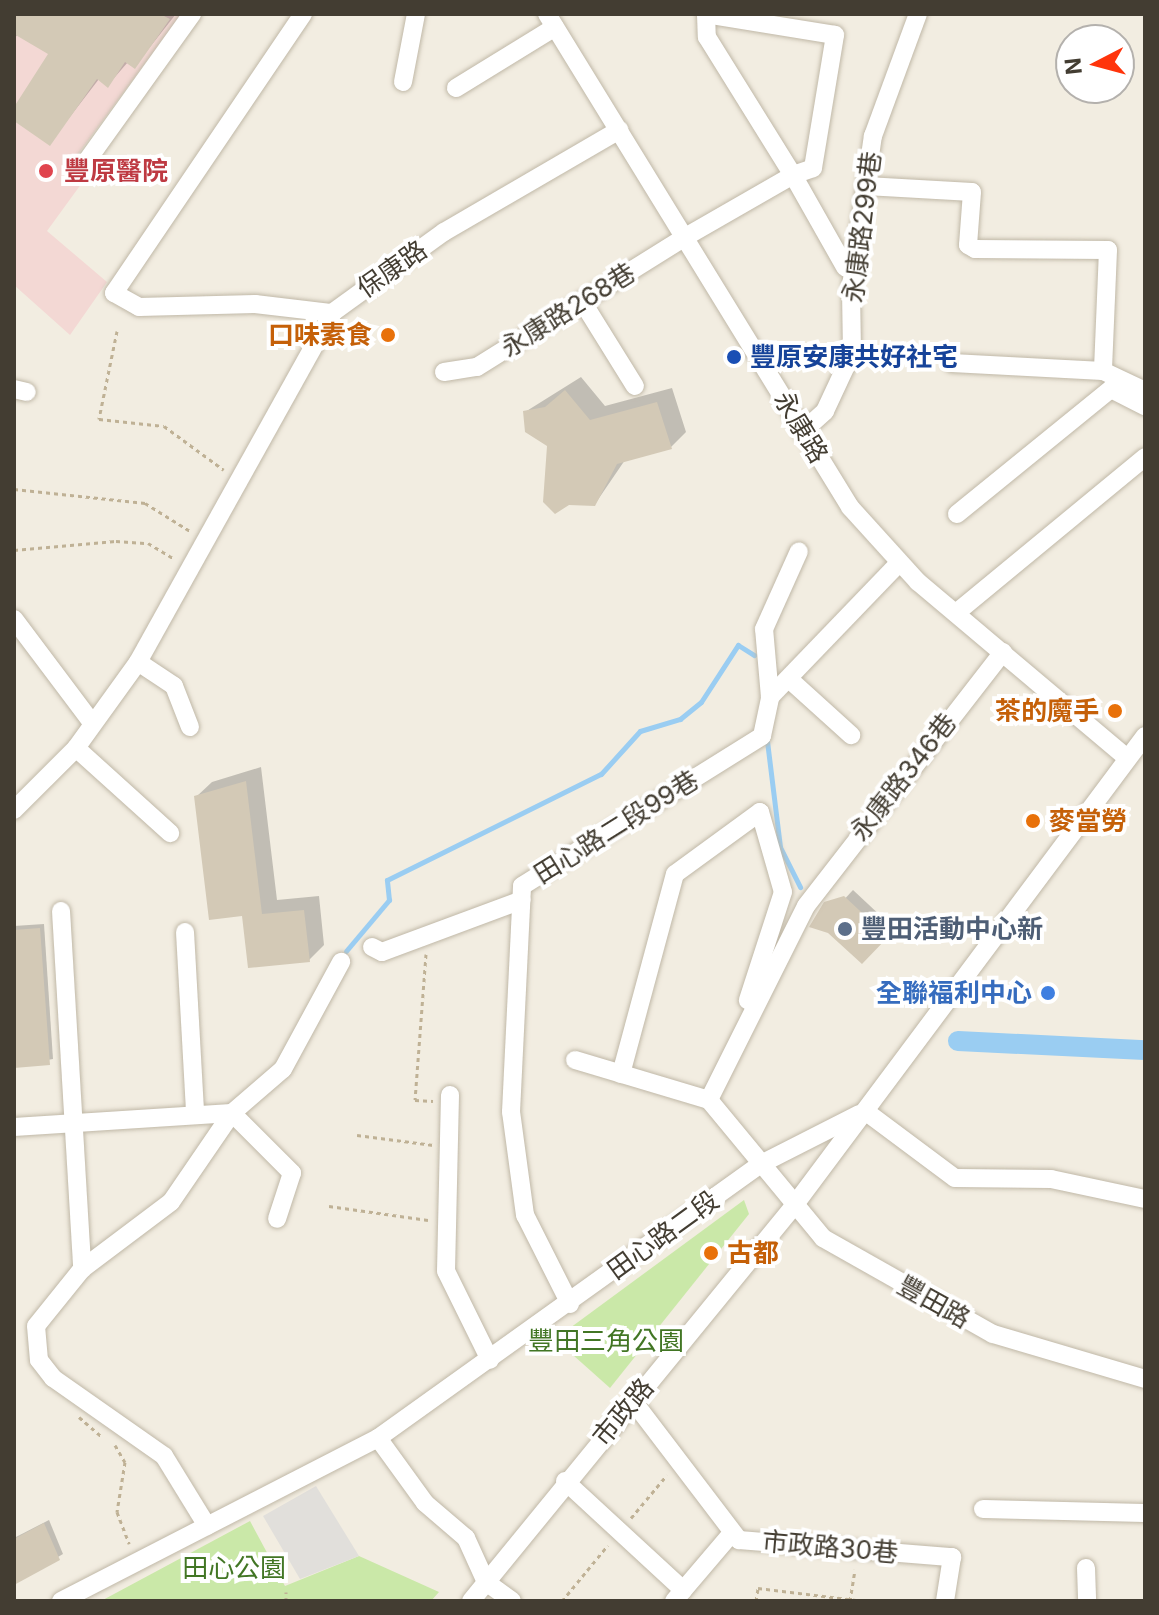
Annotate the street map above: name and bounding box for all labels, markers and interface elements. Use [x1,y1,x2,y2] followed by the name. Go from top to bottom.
[1055,24,1135,104] north arrow
[1059,57,1087,76] text: N
[837,150,887,304] street label: 永康路299巷
[64,155,168,187] place label: 豐原醫院
[35,160,57,182] marker: 豐原醫院
[351,234,433,304] street label: 保康路
[495,256,641,364] street label: 永康路268巷
[268,319,372,351] place label: 口味素食
[379,326,397,344] marker: 口味素食
[750,341,958,373] place label: 豐原安康共好社宅
[725,348,743,366] marker: 豐原安康共好社宅
[768,386,834,468] street label: 永康路
[995,695,1099,727] place label: 茶的魔手
[1106,702,1124,720] marker: 茶的魔手
[844,707,962,847] street label: 永康路346巷
[528,764,704,890] street label: 田心路二段99巷
[1049,805,1127,837] place label: 麥當勞
[1024,812,1042,830] marker: 麥當勞
[861,913,1043,945] place label: 豐田活動中心新
[836,920,854,938] marker: 豐田活動中心新
[876,977,1032,1009] place label: 全聯福利中心
[1039,984,1057,1002] marker: 全聯福利中心
[601,1184,725,1286] street label: 田心路二段
[727,1237,779,1269] place label: 古都
[702,1244,720,1262] marker: 古都
[892,1269,976,1335] street label: 豐田路
[528,1325,684,1357] park label: 豐田三角公園
[586,1372,660,1452] street label: 市政路
[761,1526,899,1568] street label: 市政路30巷
[182,1552,286,1584] park label: 田心公園

